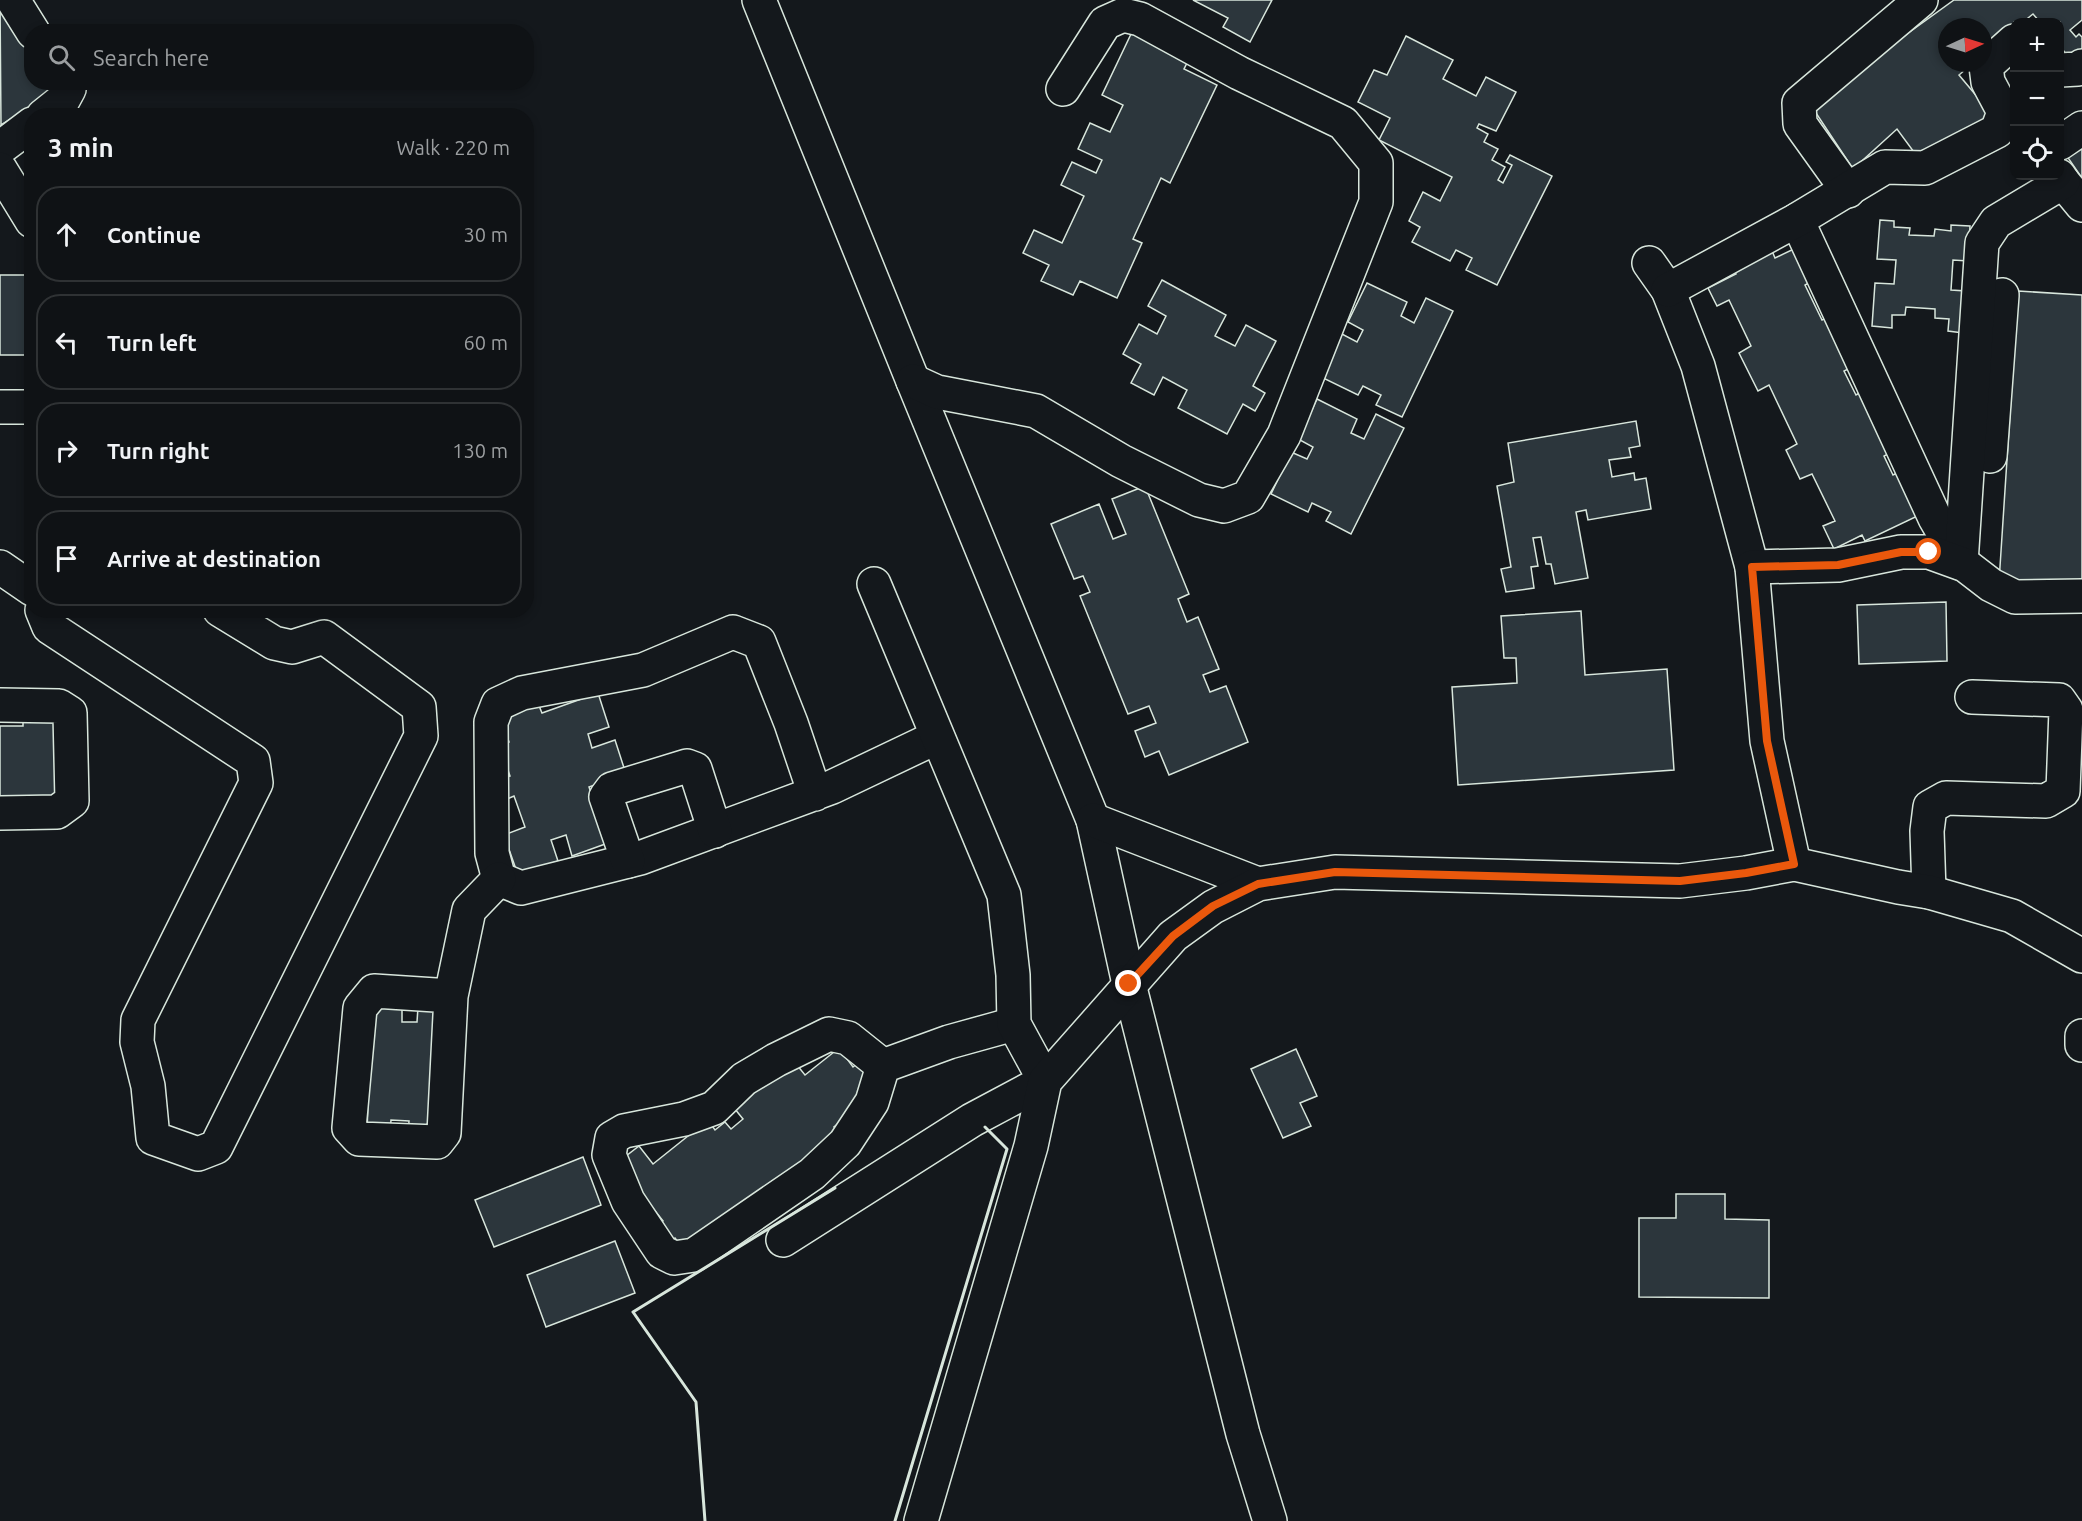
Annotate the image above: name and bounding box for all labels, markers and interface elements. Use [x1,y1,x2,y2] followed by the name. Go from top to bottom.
[1938,18,1992,72] north arrow
[2010,18,2064,180] map controls
[2010,18,2064,72] button: +
[24,24,534,90] search box
[45,41,78,74] icon: search
[93,45,209,70] text: Search here
[2010,72,2064,126] button: −
[2010,126,2064,180] button: locate
[48,133,114,162] text: 3 min
[397,136,510,159] text: Walk · 220 m
[50,218,83,251] icon: ahead
[107,222,201,247] text: Continue
[464,223,508,246] text: 30 m
[50,326,83,359] icon: left
[107,330,197,355] text: Turn left
[464,331,508,354] text: 60 m
[50,434,83,467] icon: right
[107,438,209,463] text: Turn right
[452,439,508,462] text: 130 m
[1915,538,1941,564] route start
[50,542,83,575] icon: arrive
[107,546,321,571] text: Arrive at destination
[1115,970,1141,996] route end

